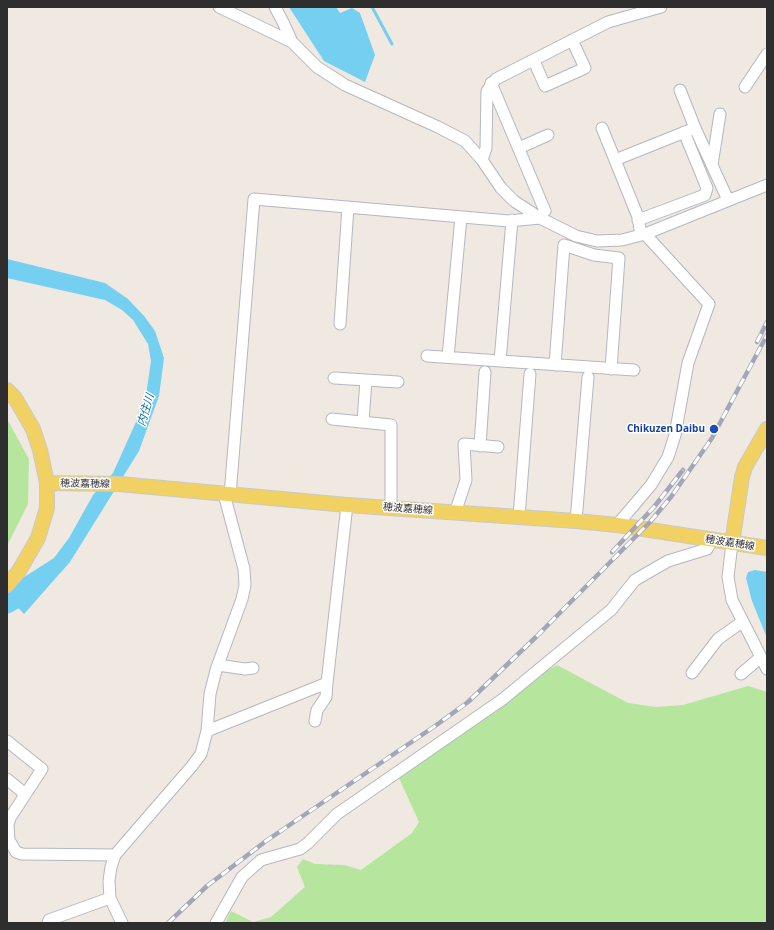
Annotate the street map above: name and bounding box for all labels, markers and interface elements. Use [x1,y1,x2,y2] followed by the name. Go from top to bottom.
[135,392,157,428] water label: 内住川
[627,423,705,435] place label: Chikuzen Daibu
[708,423,720,435] marker: Chikuzen Daibu
[60,478,110,490] street label: 穂波嘉穂線
[383,501,433,517] street label: 穂波嘉穂線
[704,533,756,553] street label: 穂波嘉穂線

